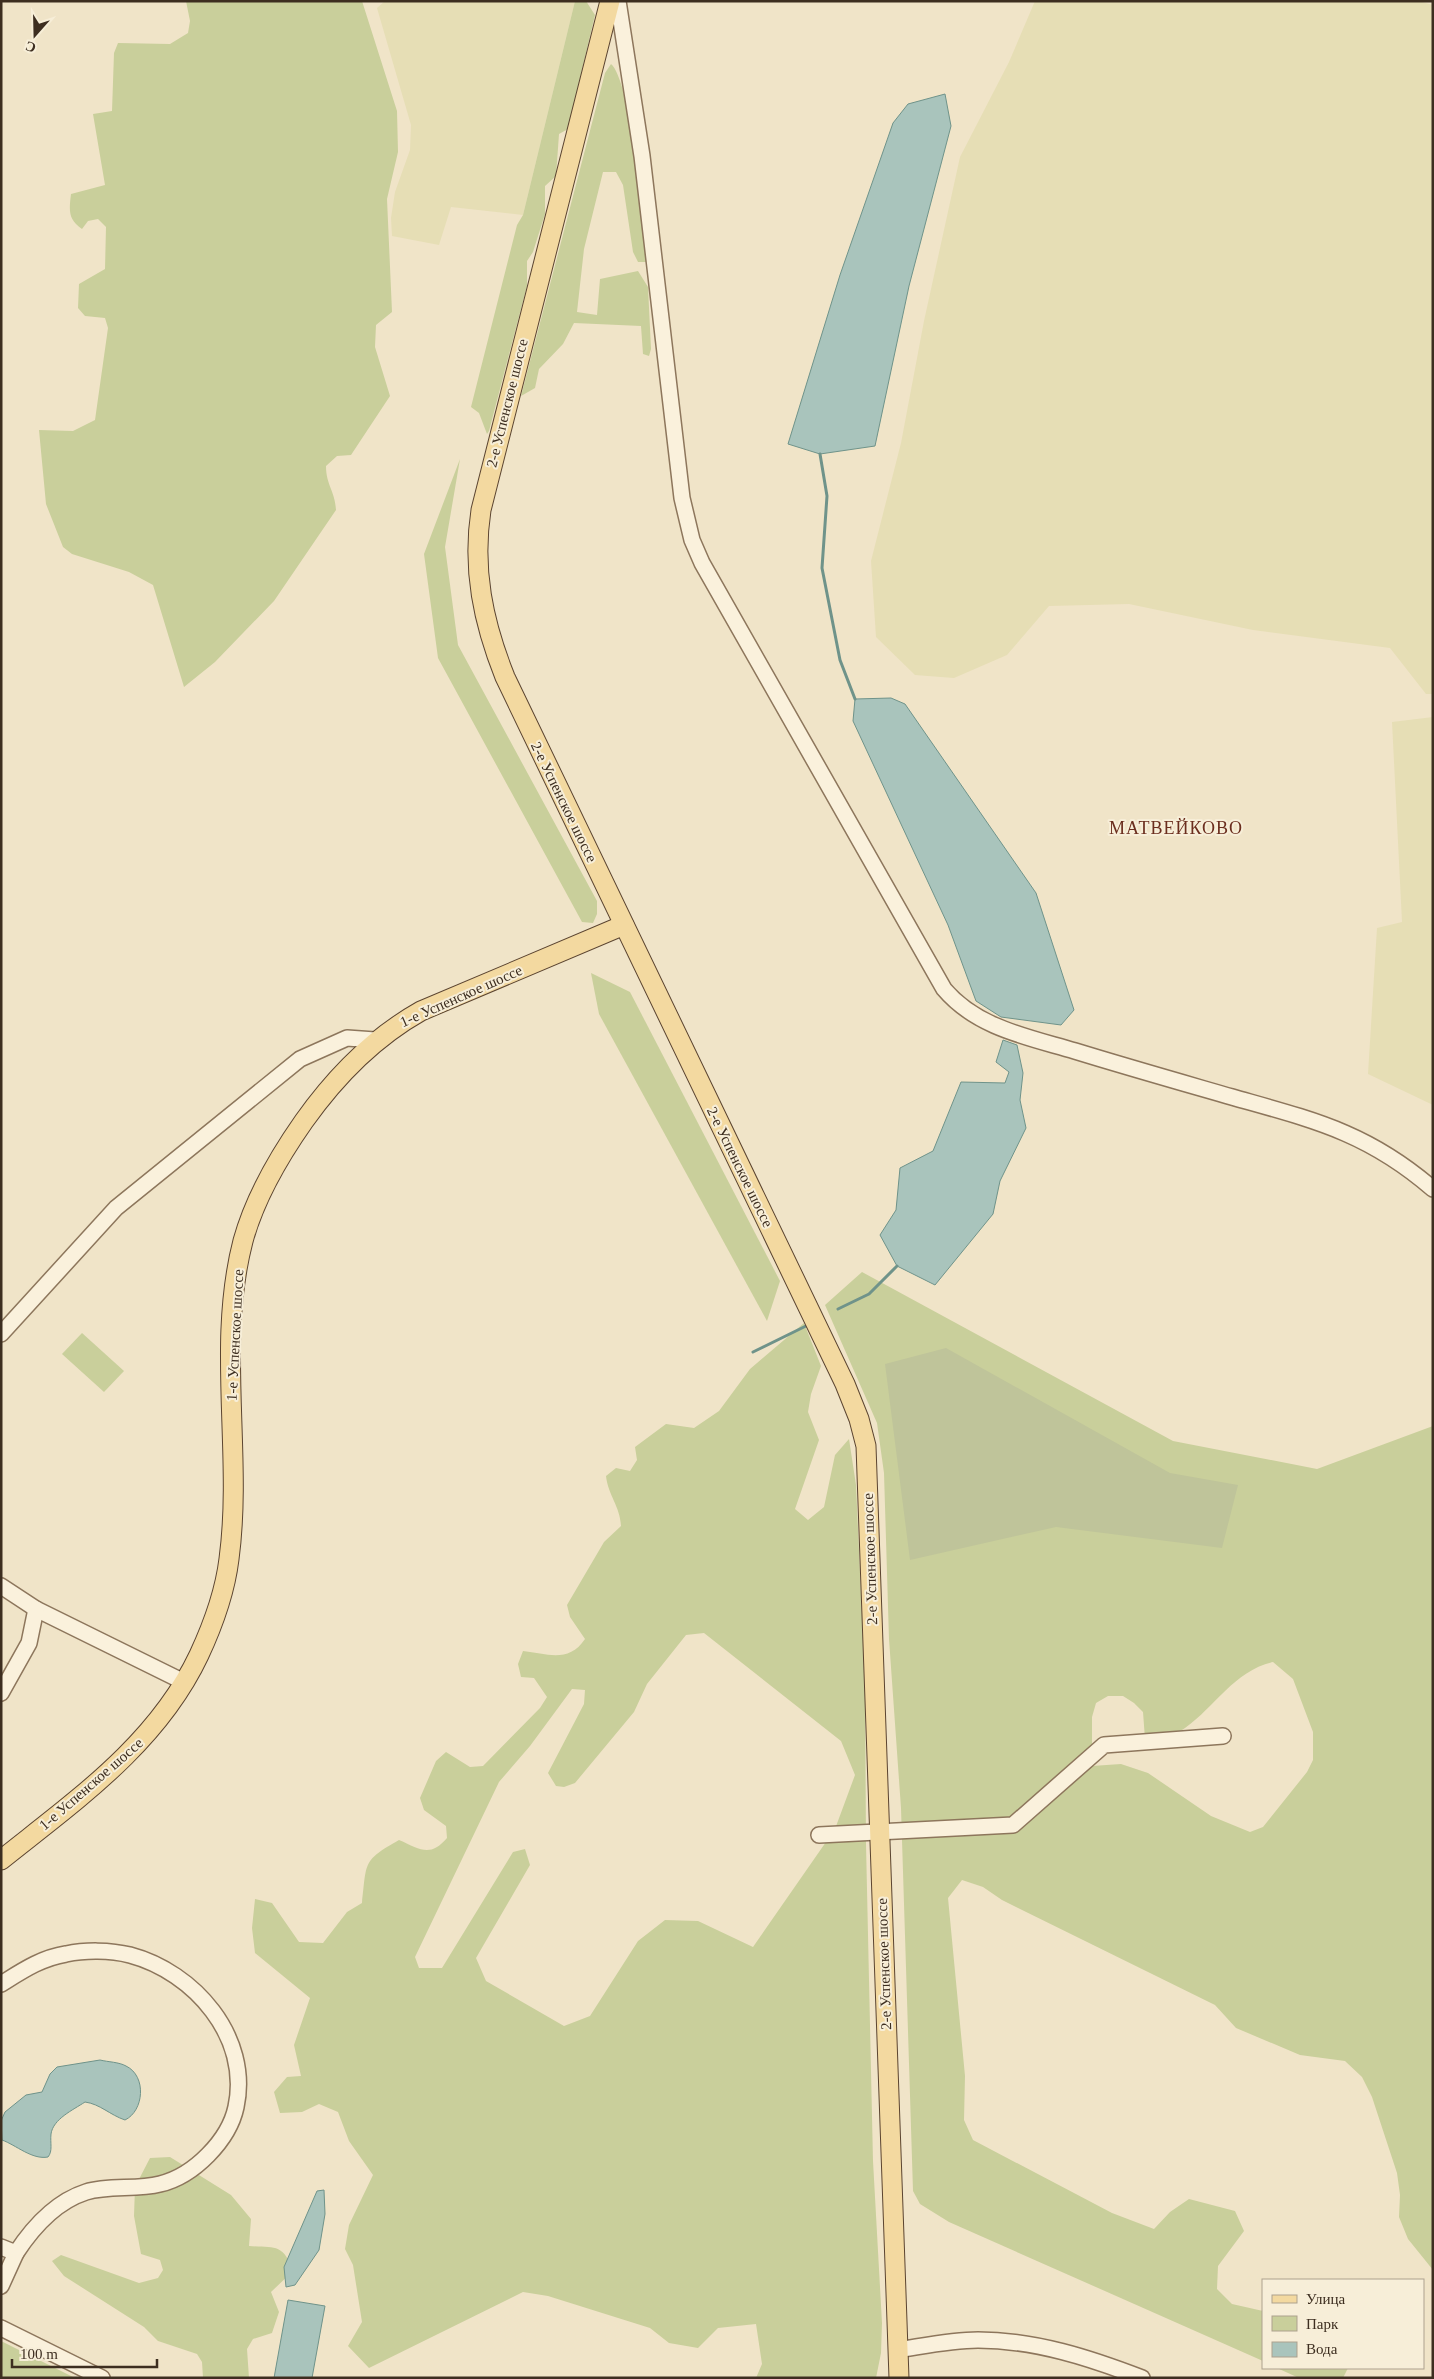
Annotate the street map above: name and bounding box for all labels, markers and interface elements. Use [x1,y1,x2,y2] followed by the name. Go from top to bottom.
[10,10,60,60] north arrow
[23,38,38,56] text: С
[483,337,531,469] street label: 2-е Успенское шоссе
[528,739,600,865] street label: 2-е Успенское шоссе
[1109,818,1243,838] district label: МАТВЕЙКОВО
[397,962,525,1030] street label: 1-е Успенское шоссе
[704,1104,776,1230] street label: 2-е Успенское шоссе
[224,1268,246,1401] street label: 1-е Успенское шоссе
[860,1492,880,1625] street label: 2-е Успенское шоссе
[36,1734,146,1833] street label: 1-е Успенское шоссе
[874,1897,894,2030] street label: 2-е Успенское шоссе
[1262,2279,1424,2369] legend
[1306,2291,1345,2307] text: Улица
[1306,2316,1339,2332] text: Парк
[12,2336,158,2368] scale bar
[1306,2341,1338,2357] text: Вода
[20,2346,58,2362] text: 100 m

